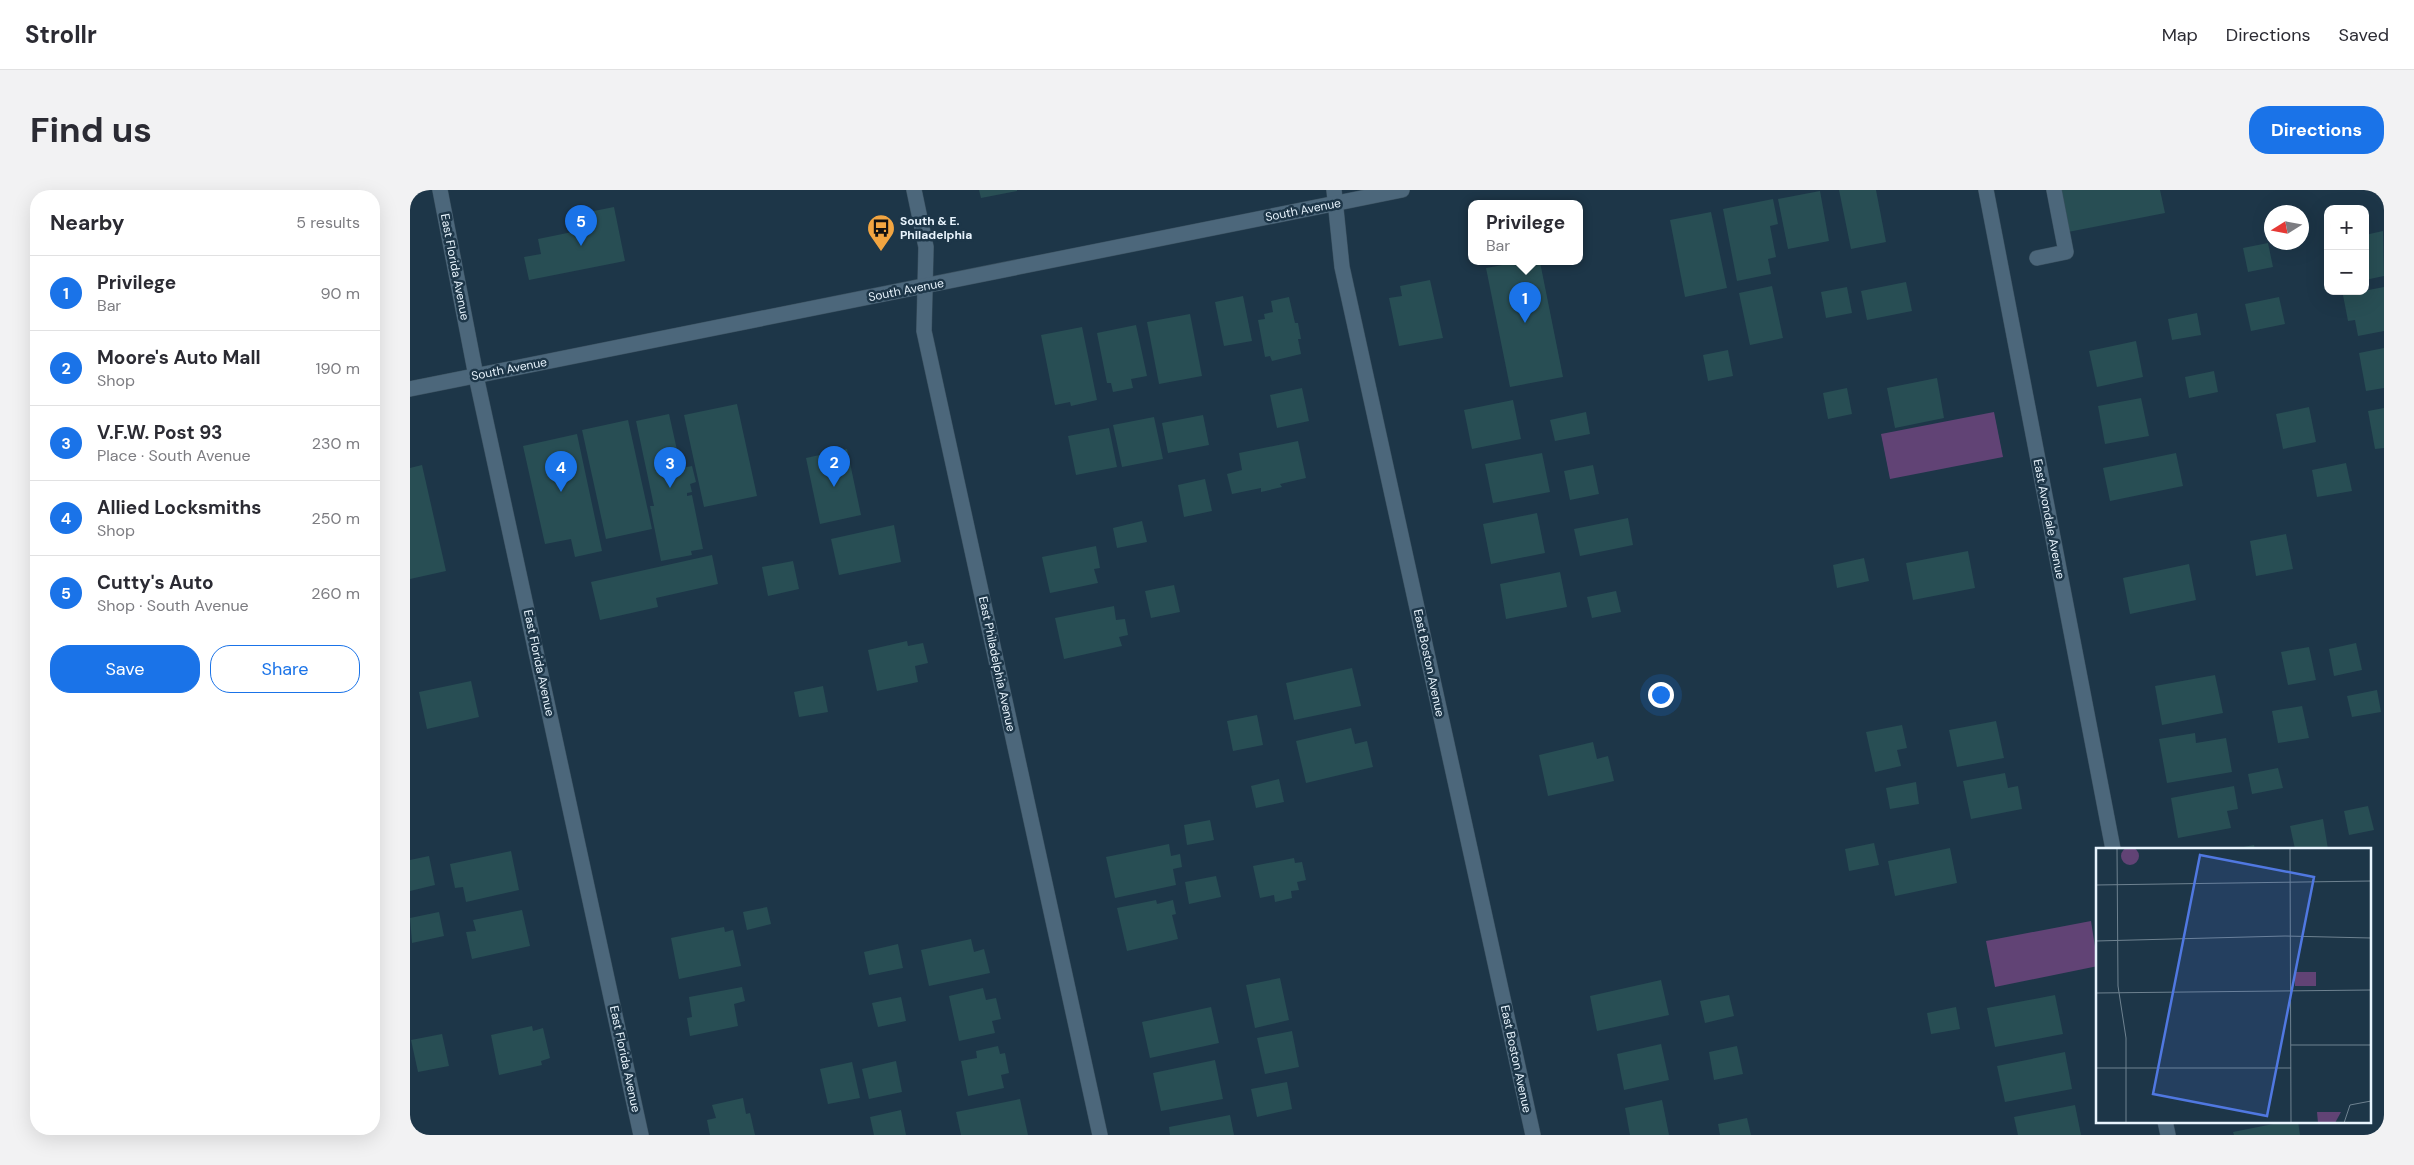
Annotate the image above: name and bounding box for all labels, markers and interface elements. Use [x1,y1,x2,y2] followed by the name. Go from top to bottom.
[25,19,97,50] text: Strollr
[2162,23,2198,47] text: Map
[2226,23,2311,47] text: Directions
[2339,23,2389,47] text: Saved
[2249,106,2384,154] button: Directions
[30,107,152,153] text: Find us
[1264,195,1342,225] street label: South Avenue
[1468,200,1583,265] popup
[565,205,597,246] pin: 5
[2264,205,2309,250] north arrow
[2324,205,2369,295] map controls
[2324,205,2369,250] button: +
[50,209,124,237] text: Nearby
[1486,210,1565,235] text: Privilege
[296,212,360,233] text: 5 results
[437,212,473,322] street label: East Florida Avenue
[866,213,896,252] bus stop icon: South & E. Philadelphia
[900,213,972,243] place label: South & E. Philadelphia
[1486,235,1510,256] text: Bar
[2324,250,2369,295] button: −
[97,270,176,295] text: Privilege
[867,275,945,305] street label: South Avenue
[1509,282,1541,323] pin: 1
[63,283,69,304] text: 1
[320,283,360,304] text: 90 m
[97,295,121,316] text: Bar
[97,345,261,370] text: Moore's Auto Mall
[470,354,548,384] street label: South Avenue
[61,358,71,379] text: 2
[316,358,360,379] text: 190 m
[97,370,135,391] text: Shop
[97,420,223,445] text: V.F.W. Post 93
[61,433,71,454] text: 3
[312,433,360,454] text: 230 m
[97,445,251,466] text: Place · South Avenue
[818,446,850,487] pin: 2
[654,447,686,488] pin: 3
[545,451,577,492] pin: 4
[2030,458,2069,581] street label: East Avondale Avenue
[97,495,261,520] text: Allied Locksmiths
[61,508,71,529] text: 4
[312,508,360,529] text: 250 m
[97,520,135,541] text: Shop
[97,570,214,595] text: Cutty's Auto
[61,583,71,604] text: 5
[311,583,360,604] text: 260 m
[97,595,249,616] text: Shop · South Avenue
[975,595,1019,733] street label: East Philadelphia Avenue
[520,608,558,718] street label: East Florida Avenue
[1410,608,1448,718] street label: East Boston Avenue
[50,645,200,693] button: Save
[210,645,360,693] button: Share
[1648,682,1674,708] your location
[2096,848,2372,1122] inset map
[606,1004,644,1114] street label: East Florida Avenue
[1497,1004,1535,1114] street label: East Boston Avenue

